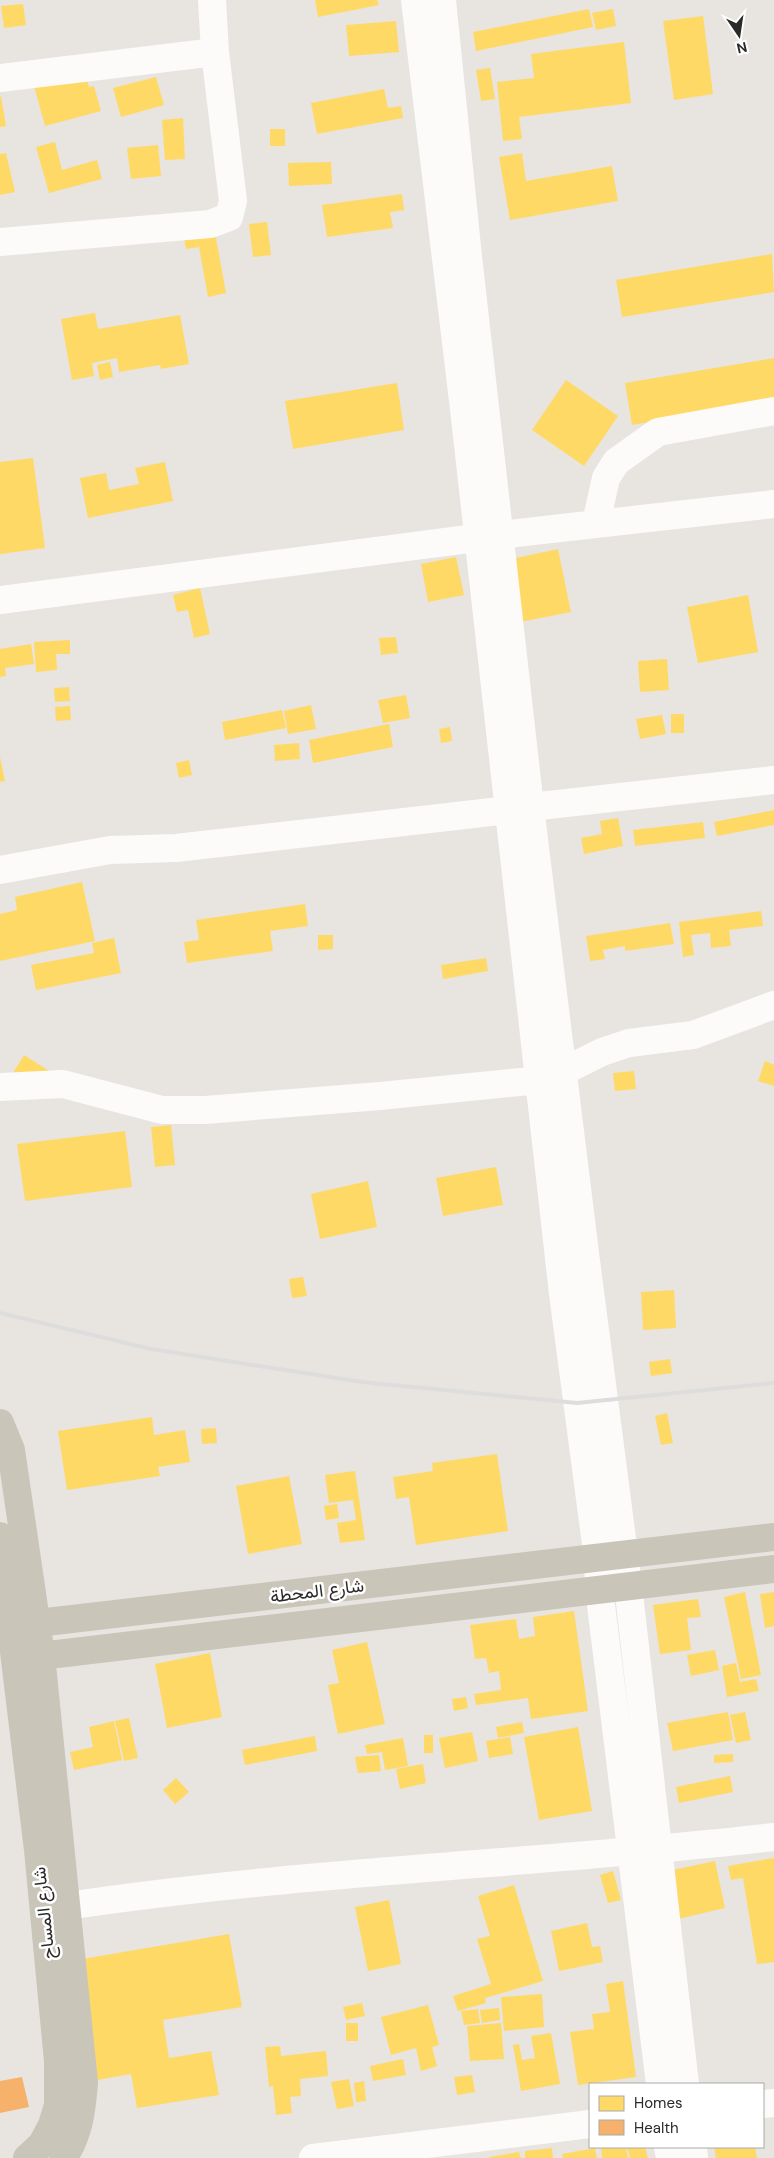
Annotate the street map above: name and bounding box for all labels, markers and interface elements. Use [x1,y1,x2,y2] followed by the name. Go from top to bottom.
[714,10,764,60] north arrow
[735,38,749,58] text: N
[269,1573,365,1609] street label: شارع المحطة
[27,1866,61,1960] street label: شارع المساح
[589,2083,764,2148] legend
[634,2093,683,2113] text: Homes
[634,2118,679,2138] text: Health

